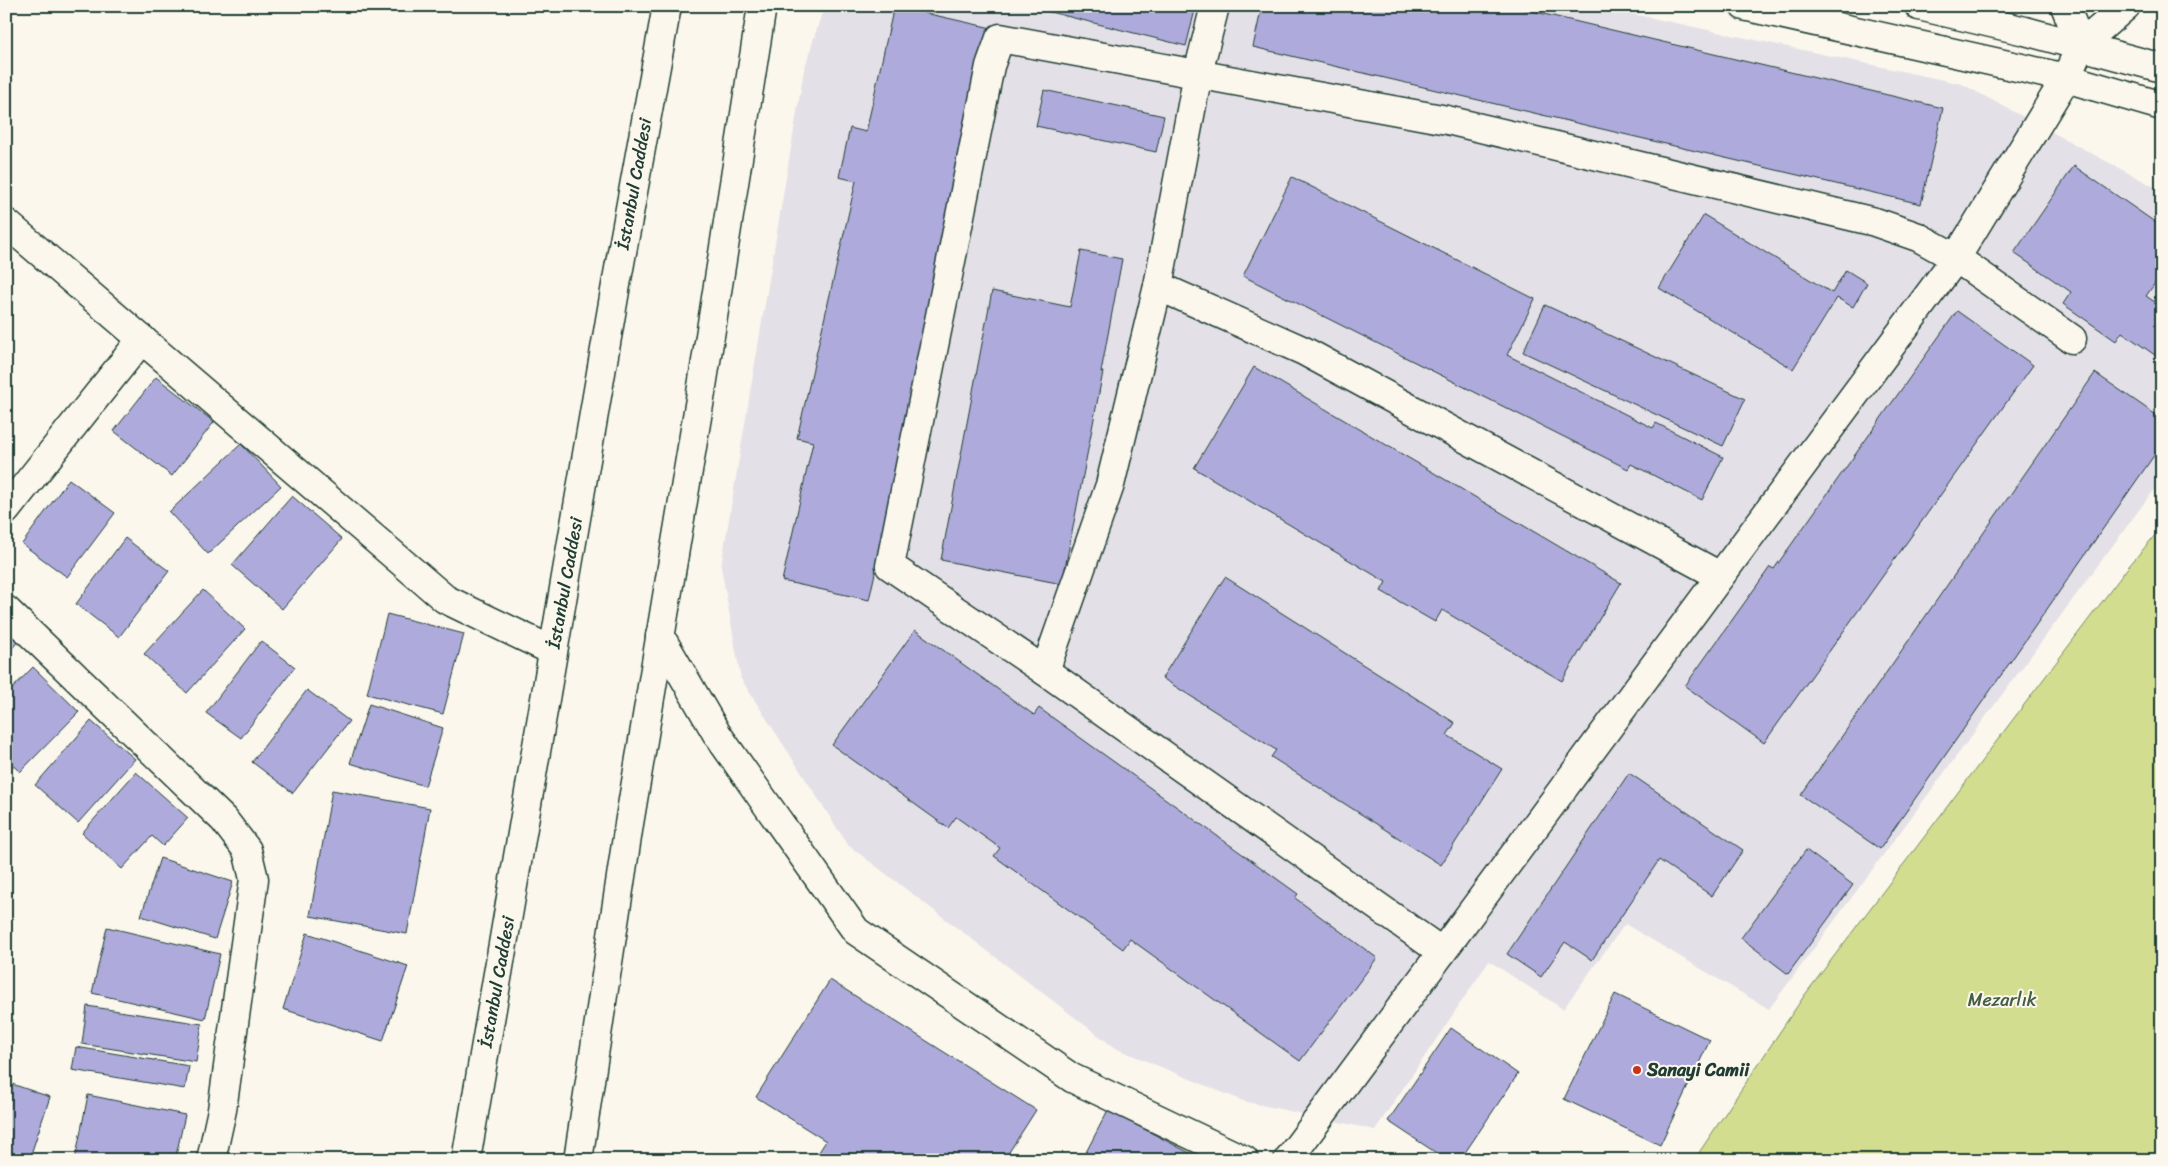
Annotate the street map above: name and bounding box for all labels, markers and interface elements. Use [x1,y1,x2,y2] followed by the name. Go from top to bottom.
[607,115,661,253] street label: İstanbul Caddesi
[538,514,592,652] street label: İstanbul Caddesi
[470,913,524,1051] street label: İstanbul Caddesi
[1968,984,2037,1016] park label: Mezarlık
[1646,1054,1750,1086] place label: Sanayi Camii
[1631,1064,1643,1076] marker: Sanayi Camii

